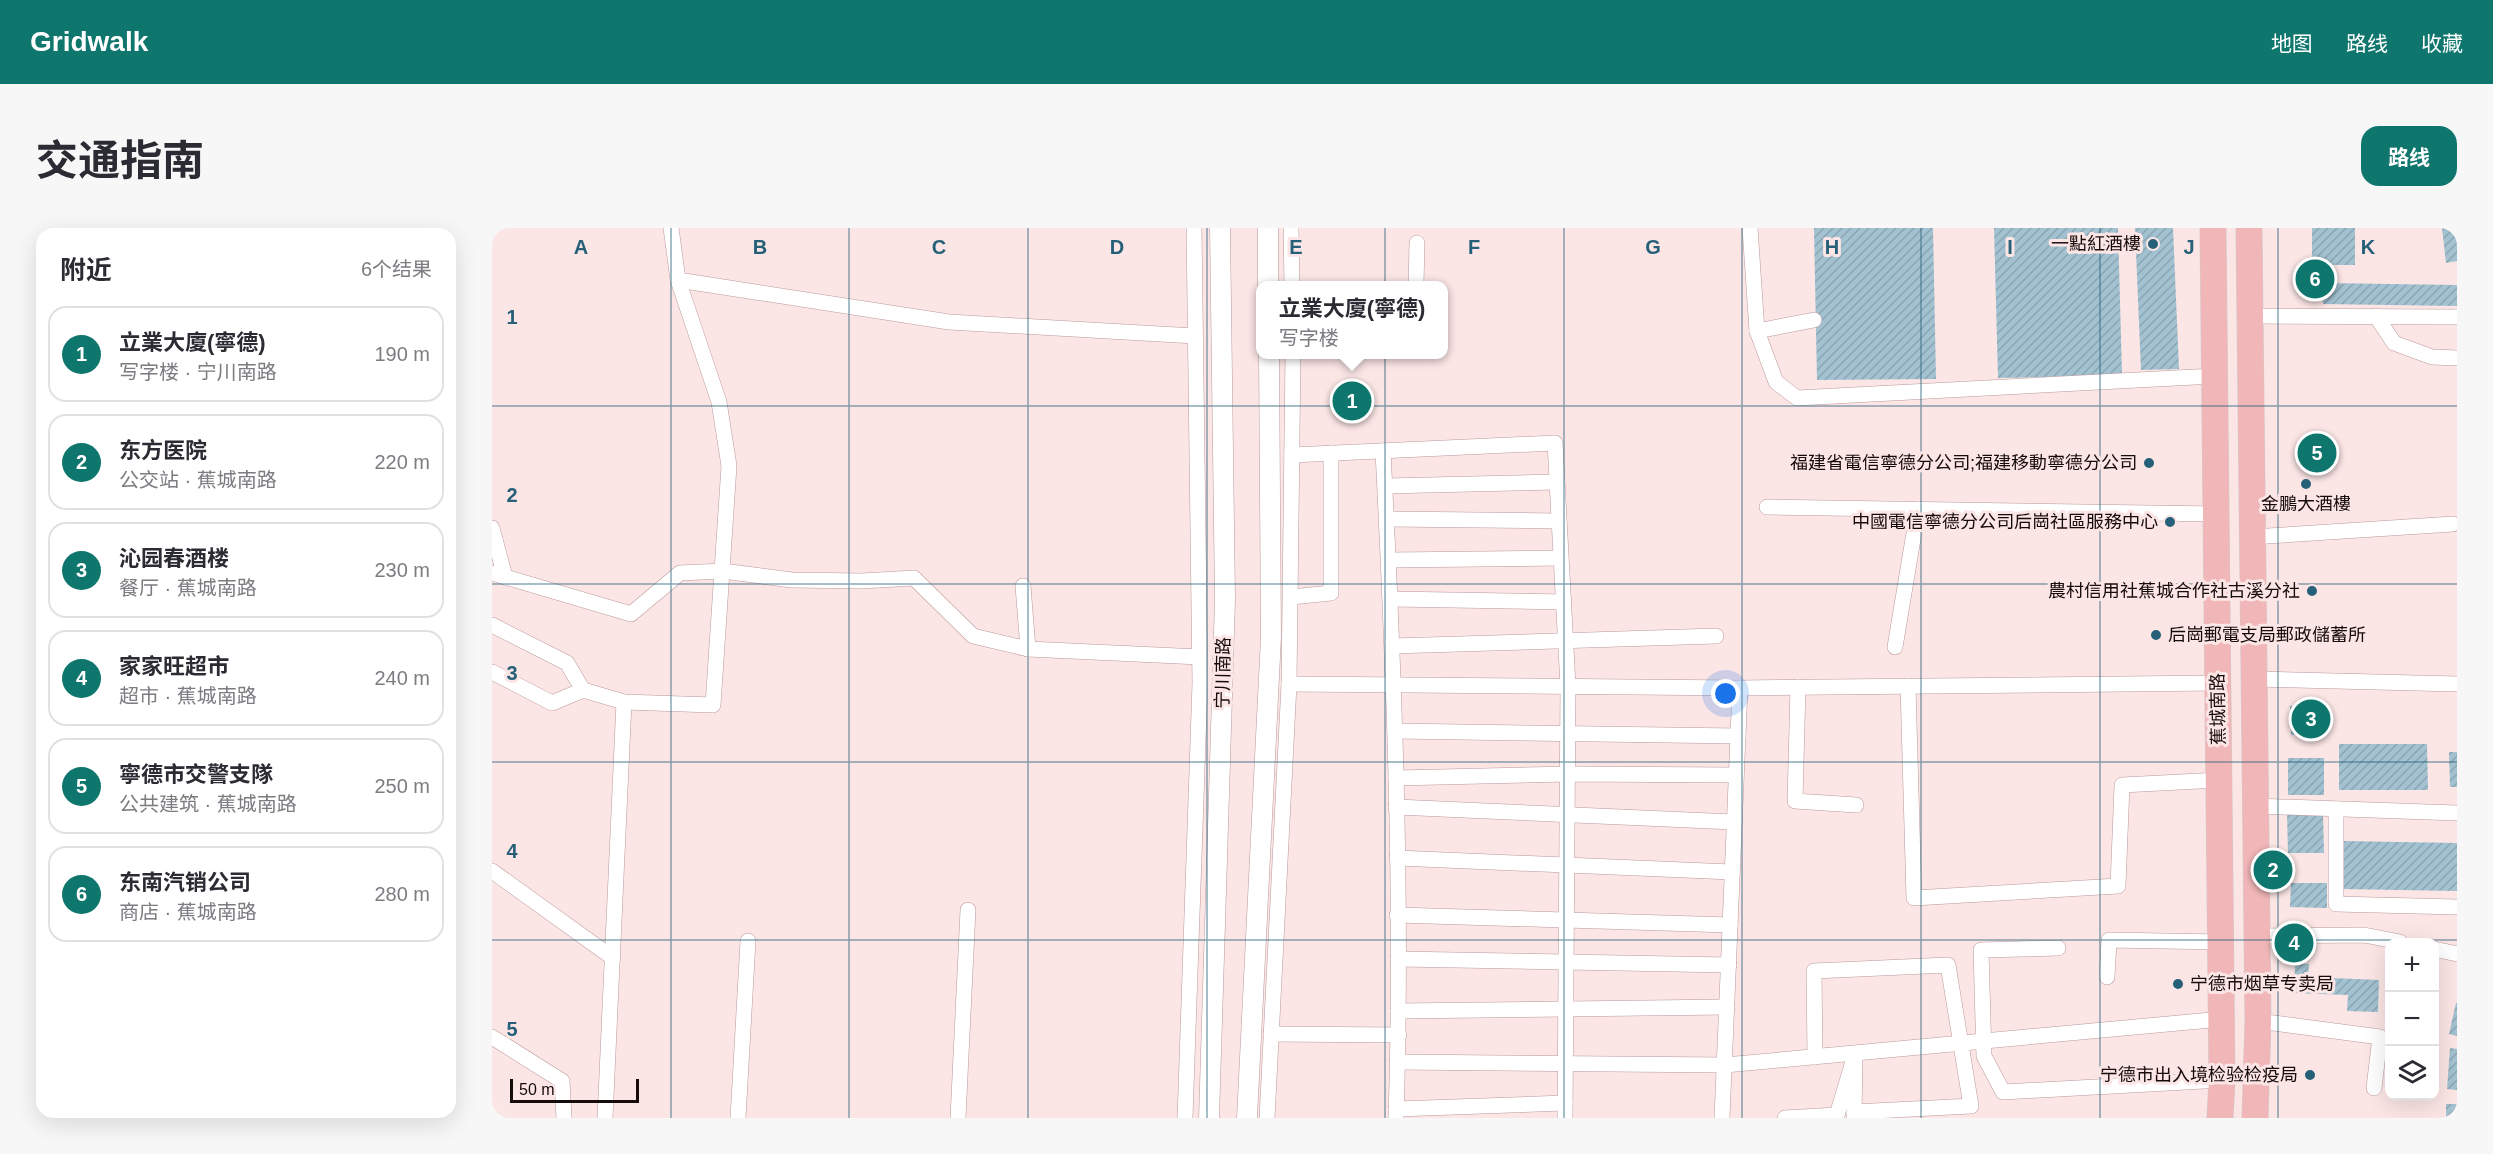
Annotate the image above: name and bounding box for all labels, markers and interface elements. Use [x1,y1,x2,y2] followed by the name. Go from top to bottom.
[30,26,148,57] text: Gridwalk
[2271,32,2313,55] text: 地图
[2346,32,2388,55] text: 路线
[2421,32,2463,55] text: 收藏
[2361,126,2457,186] button: 路线
[36,137,204,184] text: 交通指南
[2051,234,2141,254] place label: 一點紅酒樓
[574,236,588,258] text: A
[753,236,767,258] text: B
[932,236,946,258] text: C
[1110,236,1124,258] text: D
[1289,236,1303,258] text: E
[1468,236,1480,258] text: F
[1645,236,1661,258] text: G
[1825,236,1839,258] text: H
[2007,236,2013,258] text: I
[2183,236,2195,258] text: J
[2361,236,2376,258] text: K
[2146,237,2160,251] marker: 一點紅酒樓
[60,255,112,285] text: 附近
[2296,256,2334,302] pin: 6
[361,258,432,280] text: 6个结果
[1256,281,1448,359] popup
[1279,296,1425,321] text: 立業大廈(寧德)
[506,306,518,328] text: 1
[1279,327,1339,349] text: 写字楼
[119,330,266,355] text: 立業大廈(寧德)
[76,343,87,365] text: 1
[374,343,430,365] text: 190 m
[119,361,277,383] text: 写字楼 · 宁川南路
[1332,378,1372,423] pin: 1
[2298,430,2336,476] pin: 5
[119,438,207,463] text: 东方医院
[76,451,87,473] text: 2
[374,451,430,473] text: 220 m
[1790,453,2137,473] place label: 福建省電信寧德分公司;福建移動寧德分公司
[2142,456,2156,470] marker: 福建省電信寧德分公司;福建移動寧德分公司
[119,469,277,491] text: 公交站 · 蕉城南路
[2299,477,2313,491] marker: 金鵬大酒樓
[506,484,518,506] text: 2
[2261,494,2351,514] place label: 金鵬大酒樓
[1852,512,2158,532] place label: 中國電信寧德分公司后崗社區服務中心
[2163,515,2177,529] marker: 中國電信寧德分公司后崗社區服務中心
[119,546,229,571] text: 沁园春酒楼
[76,559,87,581] text: 3
[374,559,430,581] text: 230 m
[119,577,257,599] text: 餐厅 · 蕉城南路
[2048,581,2300,601] place label: 農村信用社蕉城合作社古溪分社
[2305,584,2319,598] marker: 農村信用社蕉城合作社古溪分社
[2168,625,2366,645] place label: 后崗郵電支局郵政儲蓄所
[2149,628,2163,642] marker: 后崗郵電支局郵政儲蓄所
[1212,637,1234,709] street label: 宁川南路
[119,654,229,679] text: 家家旺超市
[506,662,518,684] text: 3
[76,667,87,689] text: 4
[374,667,430,689] text: 240 m
[2207,673,2229,745] street label: 蕉城南路
[1711,679,1740,708] your location
[119,685,257,707] text: 超市 · 蕉城南路
[2292,696,2330,742] pin: 3
[119,762,273,787] text: 寧德市交警支隊
[76,775,87,797] text: 5
[374,775,430,797] text: 250 m
[119,793,297,815] text: 公共建筑 · 蕉城南路
[506,840,518,862] text: 4
[2254,848,2292,892] pin: 2
[119,870,251,895] text: 东南汽销公司
[76,883,87,905] text: 6
[374,883,430,905] text: 280 m
[119,901,257,923] text: 商店 · 蕉城南路
[2274,920,2314,966] pin: 4
[2385,938,2439,1100] map controls
[2385,938,2439,992] button: +
[2190,974,2334,994] place label: 宁德市烟草专卖局
[2171,977,2185,991] marker: 宁德市烟草专卖局
[2385,992,2439,1046] button: −
[506,1018,518,1040] text: 5
[2385,1046,2439,1100] button: layers
[2100,1065,2298,1085] place label: 宁德市出入境检验检疫局
[2303,1068,2317,1082] marker: 宁德市出入境检验检疫局
[510,1076,639,1104] scale bar
[519,1081,555,1098] text: 50 m

